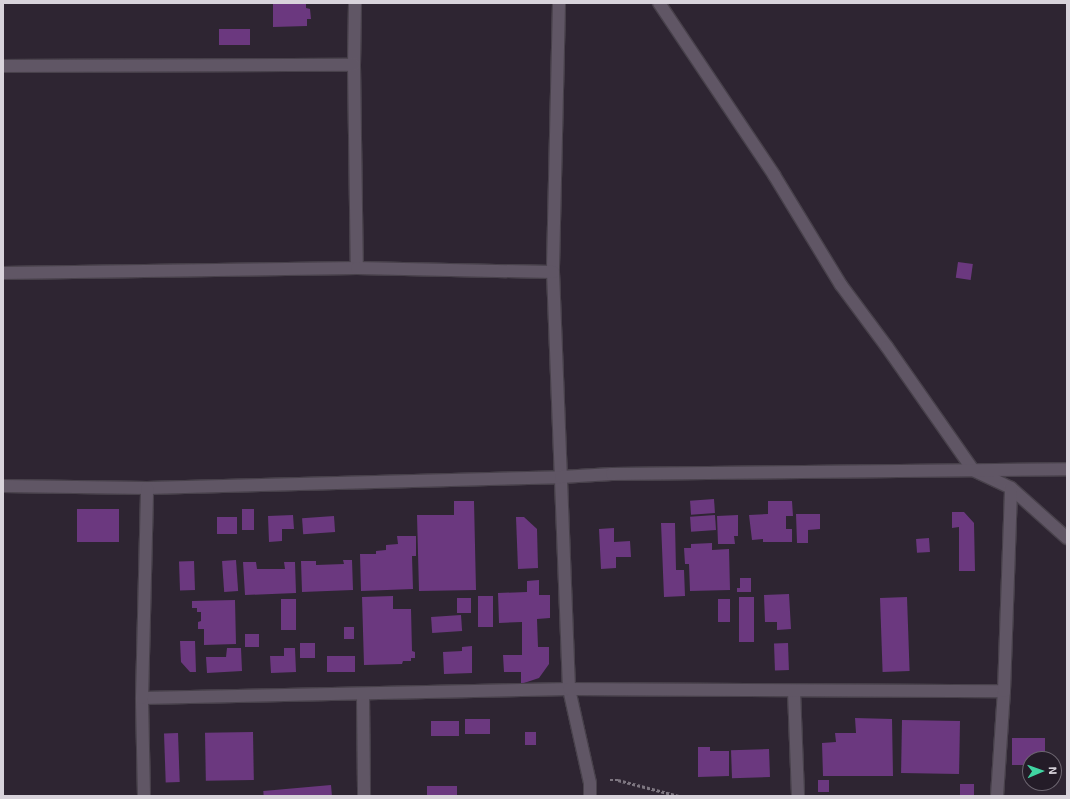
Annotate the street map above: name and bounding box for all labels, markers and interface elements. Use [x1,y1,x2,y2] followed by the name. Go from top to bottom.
[1022,751,1062,791] north arrow
[1047,766,1060,775] text: N

